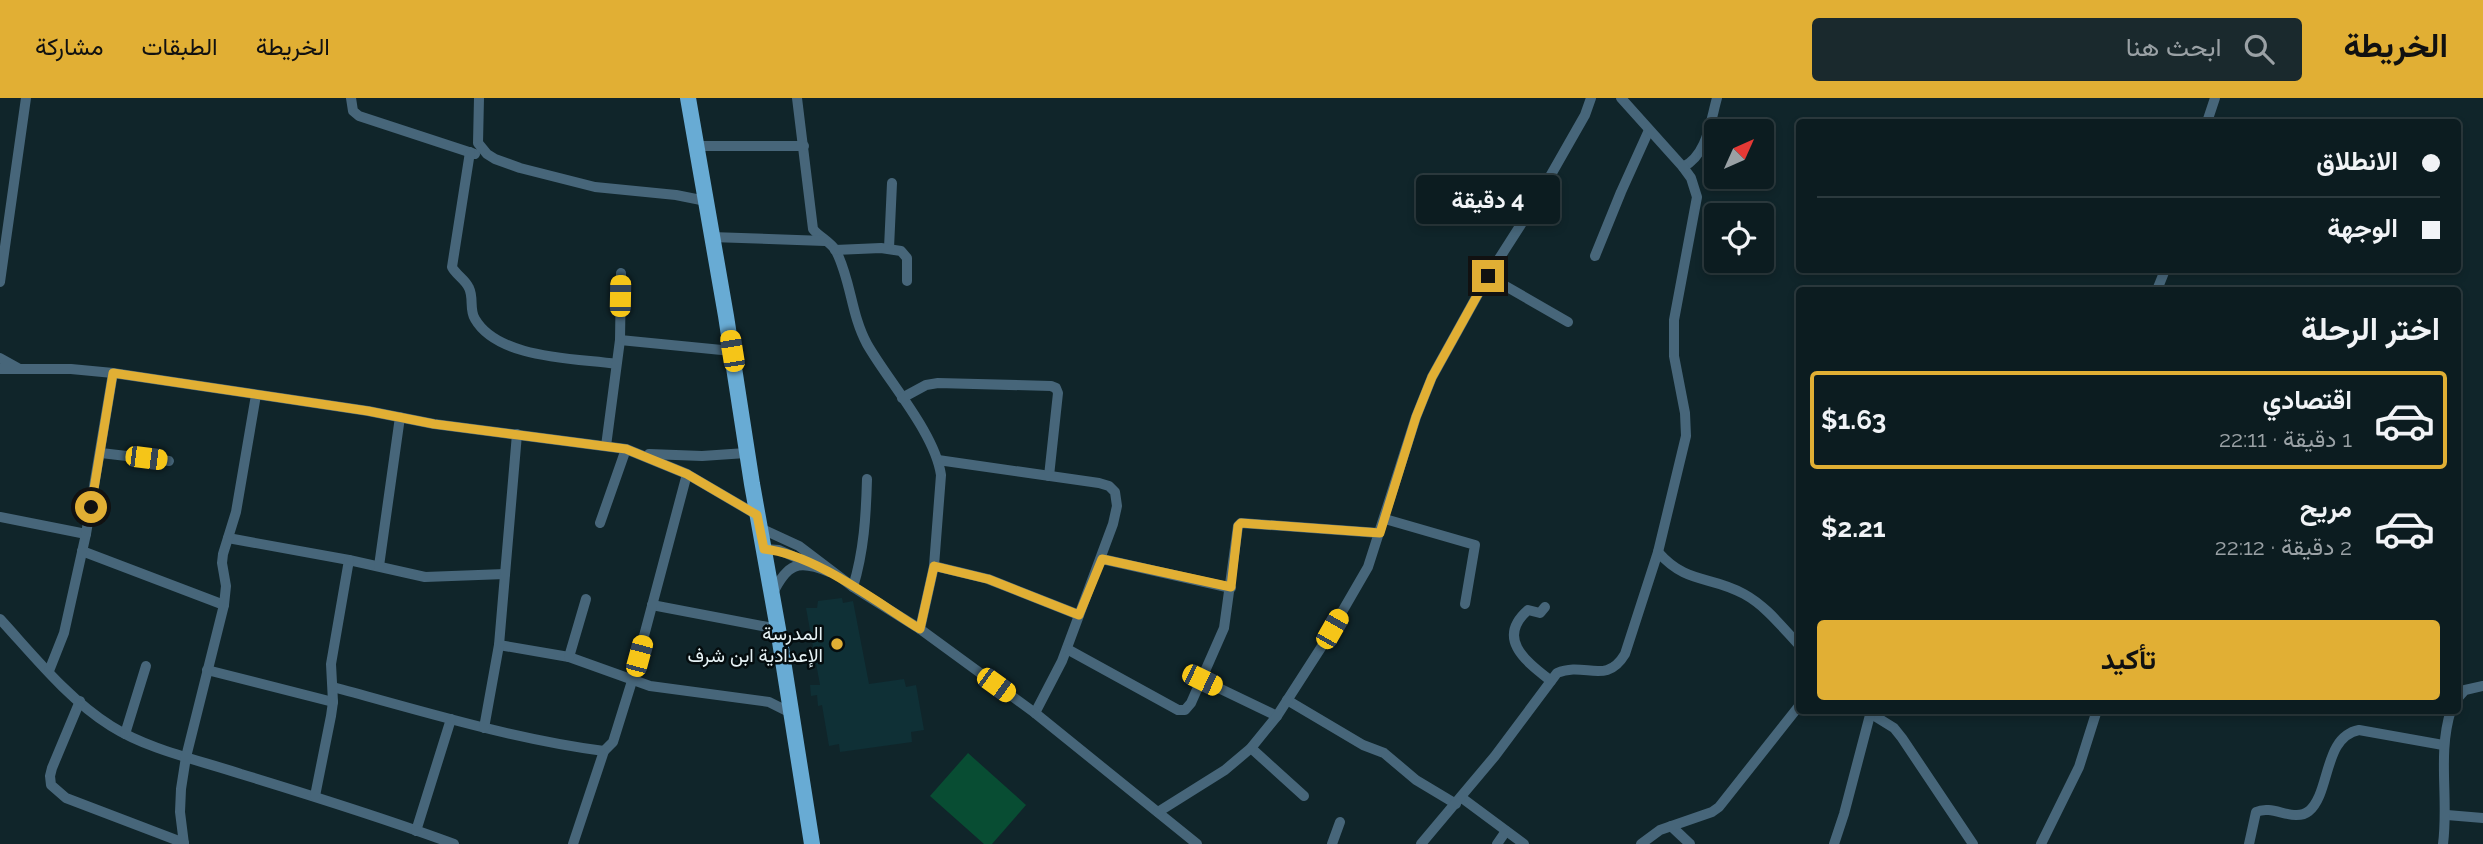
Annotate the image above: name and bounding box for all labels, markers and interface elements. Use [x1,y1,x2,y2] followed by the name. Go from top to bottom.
[1812,18,2302,81] search box
[2344,26,2448,65] text: الخريطة
[2240,30,2278,68] icon: search
[35,32,103,61] text: مشاركة
[141,32,218,61] text: الطبقات
[256,32,330,61] text: الخريطة
[2126,32,2222,62] text: ابحث هنا
[1704,119,1774,189] north arrow
[1704,119,1774,273] map controls
[2316,146,2398,176] text: الانطلاق
[1416,174,1560,223] callout: 4 دقيقة
[1452,186,1524,213] text: 4 دقيقة
[1704,203,1774,273] button: locate
[2327,213,2398,243] text: الوجهة
[1472,260,1504,292] route end
[610,275,631,317] car
[2301,310,2440,347] text: اختر الرحلة
[719,329,746,373] car
[2263,385,2352,415] text: اقتصادي
[2373,389,2436,452] icon: car
[1821,405,1886,435] text: $1.63
[2219,425,2352,452] text: 1 دقيقة · 22:11
[124,445,169,471] car
[75,491,107,523] route start
[2300,493,2352,523] text: مريح
[2373,497,2436,560] icon: car
[1821,513,1886,543] text: $2.21
[2215,533,2352,560] text: 2 دقيقة · 22:12
[1313,606,1352,652] car
[1817,620,2440,700] button: تأكيد
[688,622,823,668] place label: المدرسة الإعدادية ابن شرف
[624,633,655,679] car
[829,636,845,652] marker: المدرسة الإعدادية ابن شرف
[1179,661,1226,699] car
[973,664,1020,706] car

